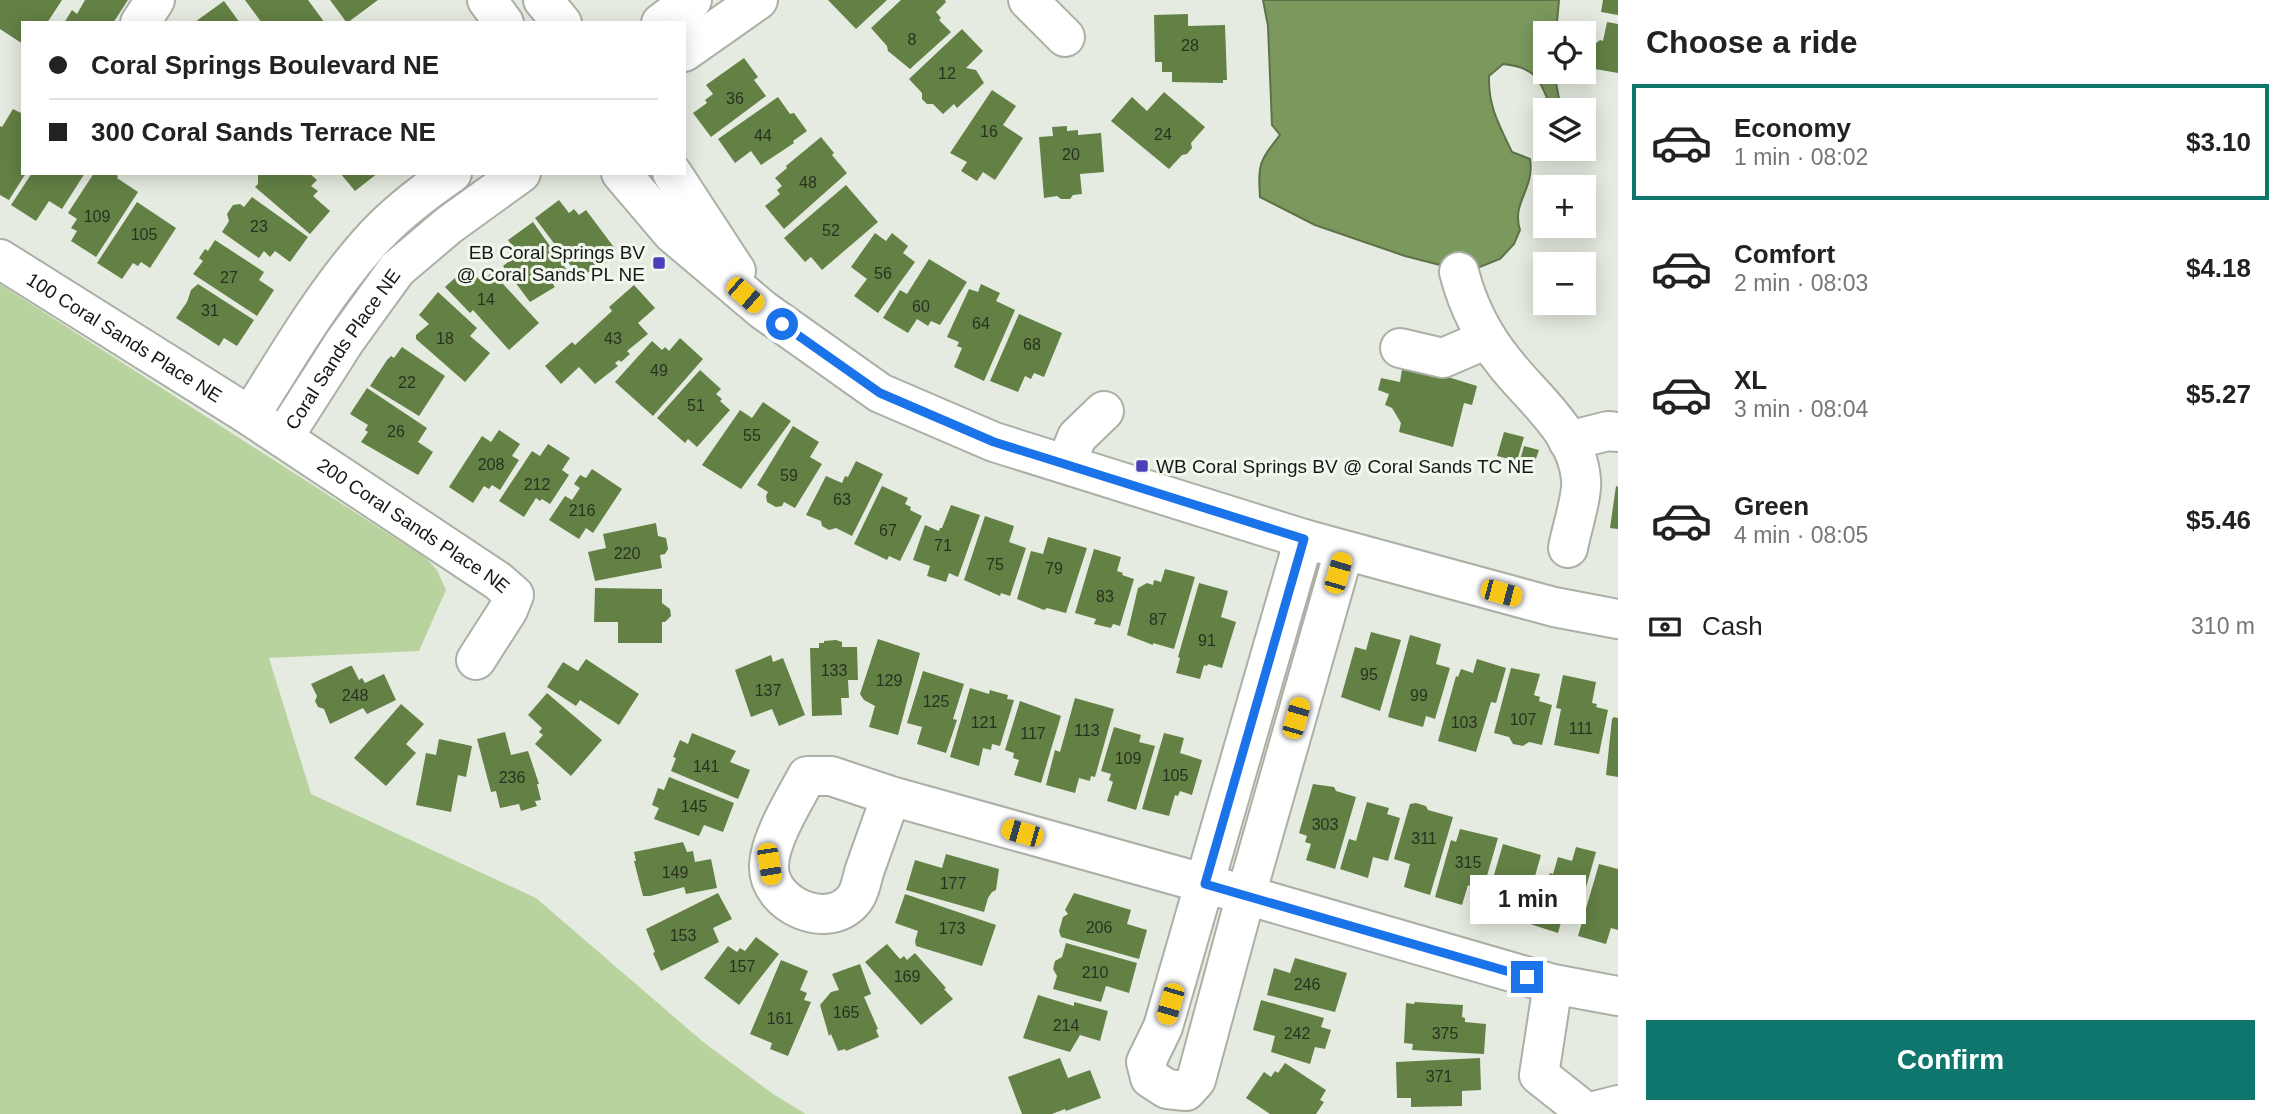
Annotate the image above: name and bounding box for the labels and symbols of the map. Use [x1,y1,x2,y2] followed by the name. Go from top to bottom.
[908,31,917,48] house number: 8
[1181,37,1199,54] house number: 28
[938,65,956,82] house number: 12
[726,90,744,107] house number: 36
[980,123,998,140] house number: 16
[1154,126,1172,143] house number: 24
[754,127,772,144] house number: 44
[1062,146,1080,163] house number: 20
[799,174,817,191] house number: 48
[84,208,110,225] house number: 109
[250,218,268,235] house number: 23
[822,222,840,239] house number: 52
[131,226,157,243] house number: 105
[456,242,645,285] place label: EB Coral Springs BV @ Coral Sands PL NE
[651,255,667,271] marker: EB Coral Springs BV @ Coral Sands PL NE
[281,265,405,433] street label: Coral Sands Place NE
[874,265,892,282] house number: 56
[23,269,226,407] street label: 100 Coral Sands Place NE
[220,269,238,286] house number: 27
[723,273,768,317] car
[477,291,495,308] house number: 14
[912,298,930,315] house number: 60
[201,302,219,319] house number: 31
[766,308,798,340] route start
[972,315,990,332] house number: 64
[436,330,454,347] house number: 18
[604,330,622,347] house number: 43
[1023,336,1041,353] house number: 68
[650,362,668,379] house number: 49
[398,374,416,391] house number: 22
[687,397,705,414] house number: 51
[387,423,405,440] house number: 26
[743,427,761,444] house number: 55
[314,454,514,597] street label: 200 Coral Sands Place NE
[478,456,504,473] house number: 208
[1156,456,1534,477] place label: WB Coral Springs BV @ Coral Sands TC NE
[1134,458,1150,474] marker: WB Coral Springs BV @ Coral Sands TC NE
[780,467,798,484] house number: 59
[524,476,550,493] house number: 212
[833,491,851,508] house number: 63
[569,502,595,519] house number: 216
[879,522,897,539] house number: 67
[934,537,952,554] house number: 71
[614,545,640,562] house number: 220
[1323,550,1354,596] car
[986,556,1004,573] house number: 75
[1045,560,1063,577] house number: 79
[1478,577,1525,609] car
[1096,588,1114,605] house number: 83
[1149,611,1167,628] house number: 87
[1198,632,1216,649] house number: 91
[821,662,847,679] house number: 133
[1360,666,1378,683] house number: 95
[876,672,902,689] house number: 129
[755,682,781,699] house number: 137
[342,687,368,704] house number: 248
[1410,687,1428,704] house number: 99
[923,693,949,710] house number: 125
[1281,695,1312,741] car
[1510,711,1536,728] house number: 107
[971,714,997,731] house number: 121
[1451,714,1477,731] house number: 103
[1569,720,1593,737] house number: 111
[1074,722,1100,739] house number: 113
[1020,725,1046,742] house number: 117
[1115,750,1141,767] house number: 109
[693,758,719,775] house number: 141
[1162,767,1188,784] house number: 105
[499,769,525,786] house number: 236
[681,798,707,815] house number: 145
[1312,816,1338,833] house number: 303
[999,817,1046,849] car
[1411,830,1437,847] house number: 311
[756,842,783,886] car
[1455,854,1481,871] house number: 315
[662,864,688,881] house number: 149
[940,875,966,892] house number: 177
[1469,876,1585,925] callout: 1 min
[1086,919,1112,936] house number: 206
[939,920,965,937] house number: 173
[670,927,696,944] house number: 153
[729,958,755,975] house number: 157
[1511,961,1543,993] route end
[1082,964,1108,981] house number: 210
[894,968,920,985] house number: 169
[1294,976,1320,993] house number: 246
[1155,981,1186,1027] car
[833,1004,859,1021] house number: 165
[767,1010,793,1027] house number: 161
[1053,1017,1079,1034] house number: 214
[1284,1025,1310,1042] house number: 242
[1432,1025,1458,1042] house number: 375
[1426,1068,1452,1085] house number: 371

